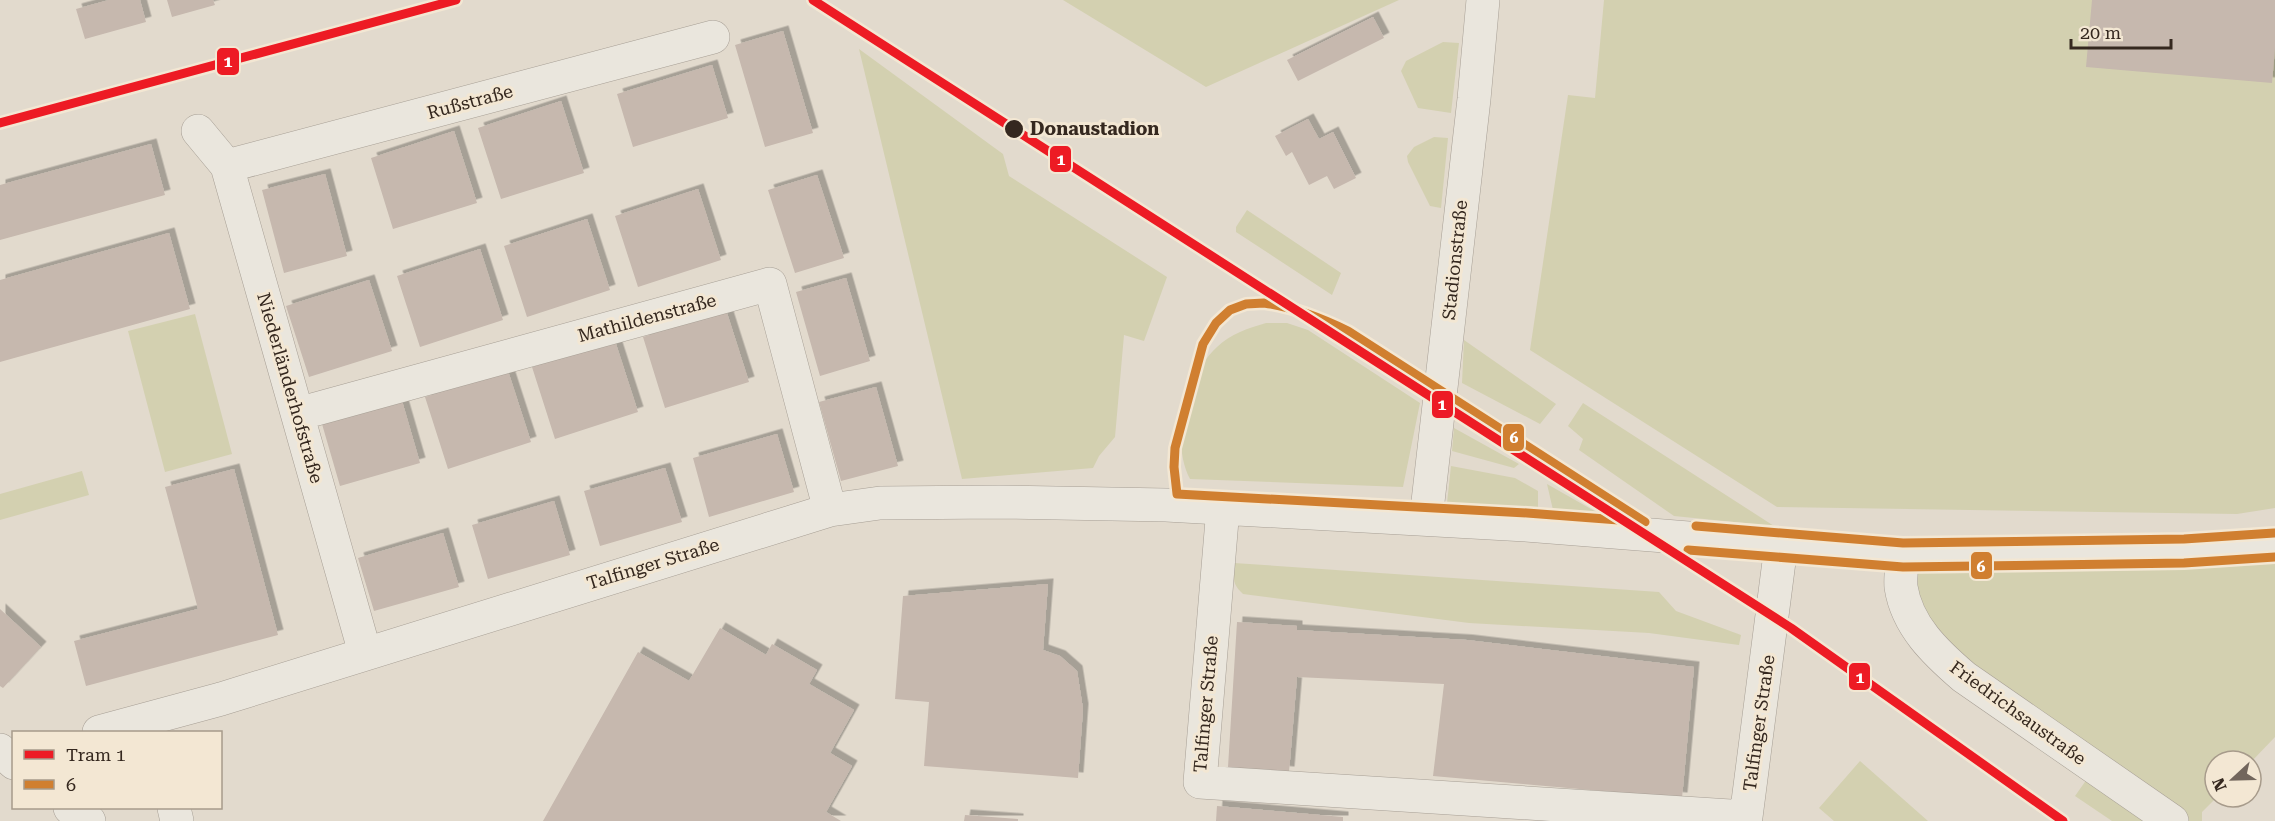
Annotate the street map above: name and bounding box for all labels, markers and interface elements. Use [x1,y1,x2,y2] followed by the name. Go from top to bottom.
[2071,12,2172,50] scale bar
[2080,22,2121,43] text: 20 m
[216,47,240,76] line badge: 1
[224,52,233,71] text: 1
[425,80,515,123] street label: Rußstraße
[1003,118,1025,140] marker: Donaustadion
[1030,118,1159,139] place label: Donaustadion
[1049,145,1072,173] line badge: 1
[1057,150,1066,169] text: 1
[1438,199,1471,321] street label: Stadionstraße
[575,289,719,346] street label: Mathildenstraße
[253,290,328,486] street label: Niederländerhofstraße
[1431,390,1454,419] line badge: 1
[1438,395,1447,414] text: 1
[1502,423,1525,452] line badge: 6
[1510,428,1519,447] text: 6
[584,533,722,594] street label: Talfinger Straße
[1970,551,1993,580] line badge: 6
[1977,557,1986,576] text: 6
[1189,634,1222,773] street label: Talfinger Straße
[1739,653,1778,792] street label: Talfinger Straße
[1946,656,2090,769] street label: Friedrichsaustraße
[1848,662,1871,691] line badge: 1
[1856,668,1865,687] text: 1
[12,731,222,809] legend
[66,744,126,765] text: Tram 1
[2203,749,2263,809] north arrow
[66,774,76,795] text: 6
[2208,775,2231,794] text: N

